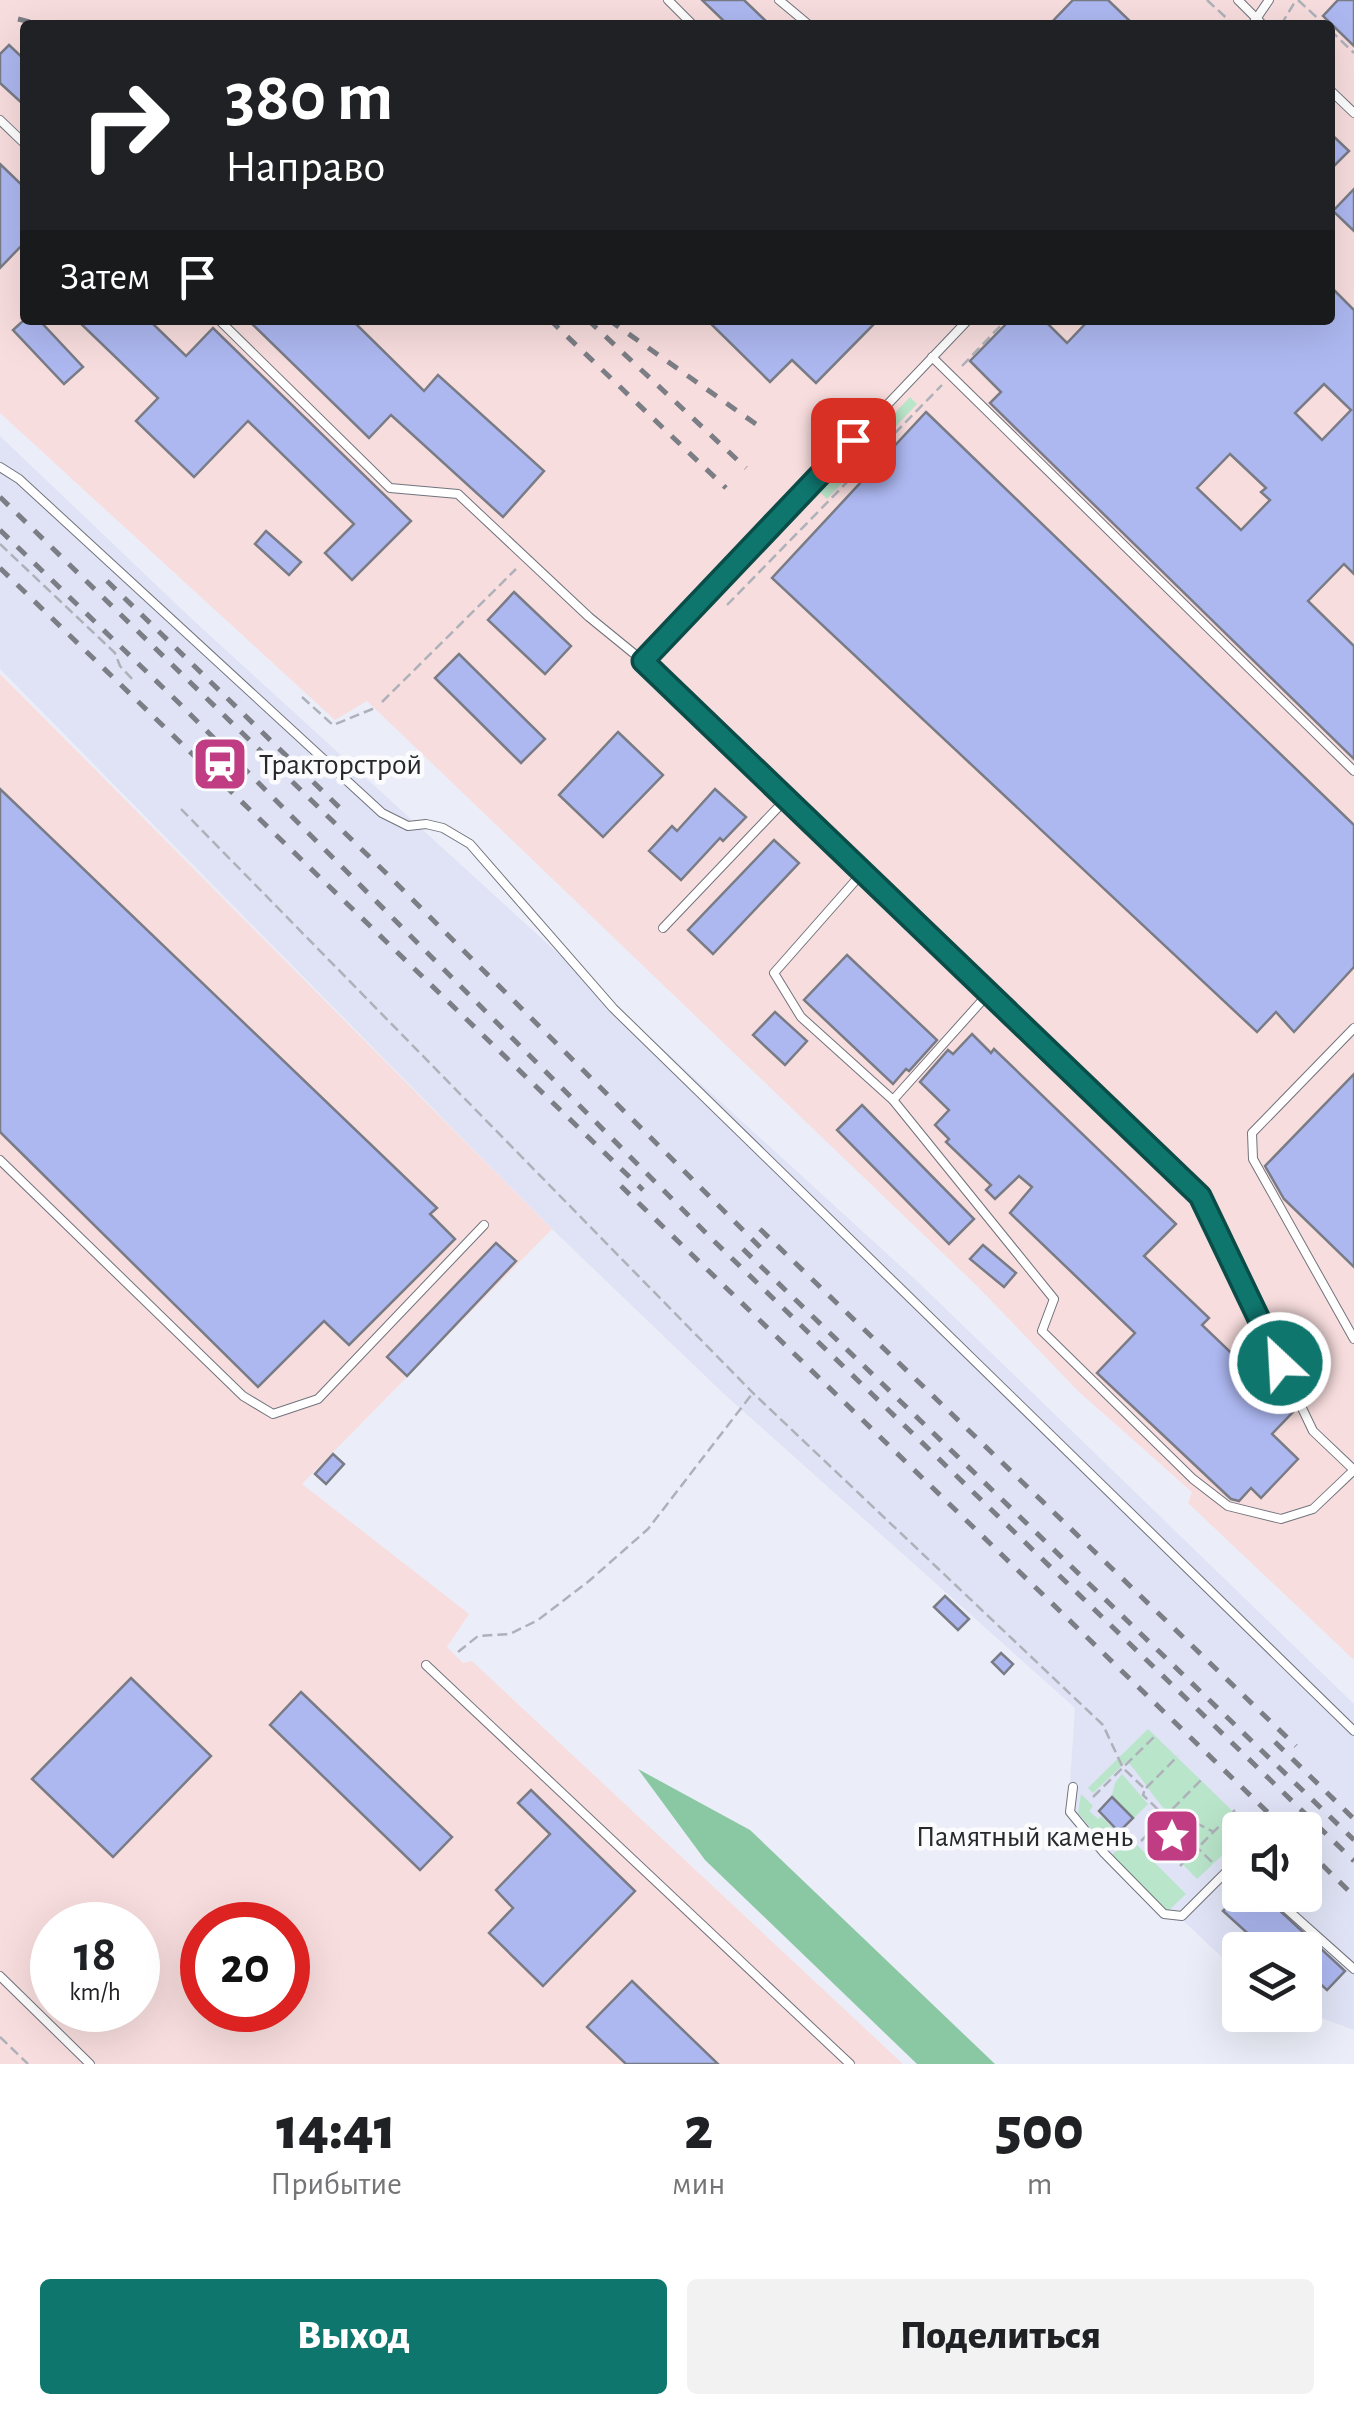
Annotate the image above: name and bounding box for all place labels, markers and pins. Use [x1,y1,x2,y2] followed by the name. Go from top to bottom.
[811,398,896,483] pin
[190,734,250,794] station icon: Тракторстрой
[259,750,422,780] place label: Тракторстрой
[1142,1806,1202,1866] place icon: Памятный камень
[916,1822,1133,1852] place label: Памятный камень

